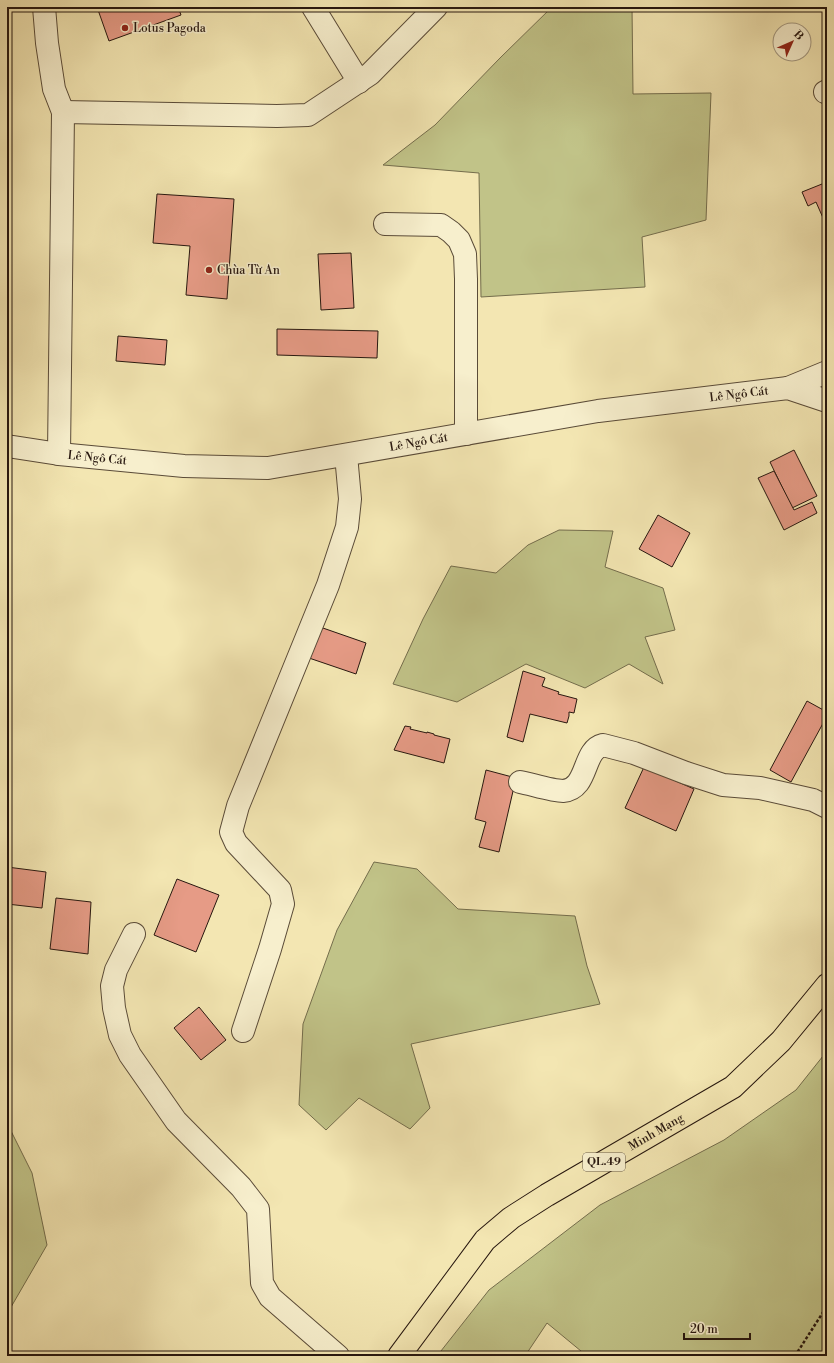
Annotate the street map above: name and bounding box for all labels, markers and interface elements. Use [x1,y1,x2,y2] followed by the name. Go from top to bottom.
[133,21,207,36] place label: Lotus Pagoda
[772,22,812,62] north arrow
[120,23,130,33] marker: Lotus Pagoda
[790,28,806,44] text: B
[217,263,280,278] place label: Chùa Từ An
[204,265,214,275] marker: Chùa Từ An
[708,383,770,405] street label: Lê Ngô Cát
[388,429,450,454] street label: Lê Ngô Cát
[67,447,128,468] street label: Lê Ngô Cát
[625,1110,687,1154] street label: Minh Mạng
[583,1153,625,1171] road number: QL.49
[684,1315,750,1341] scale bar
[690,1322,718,1337] text: 20 m

